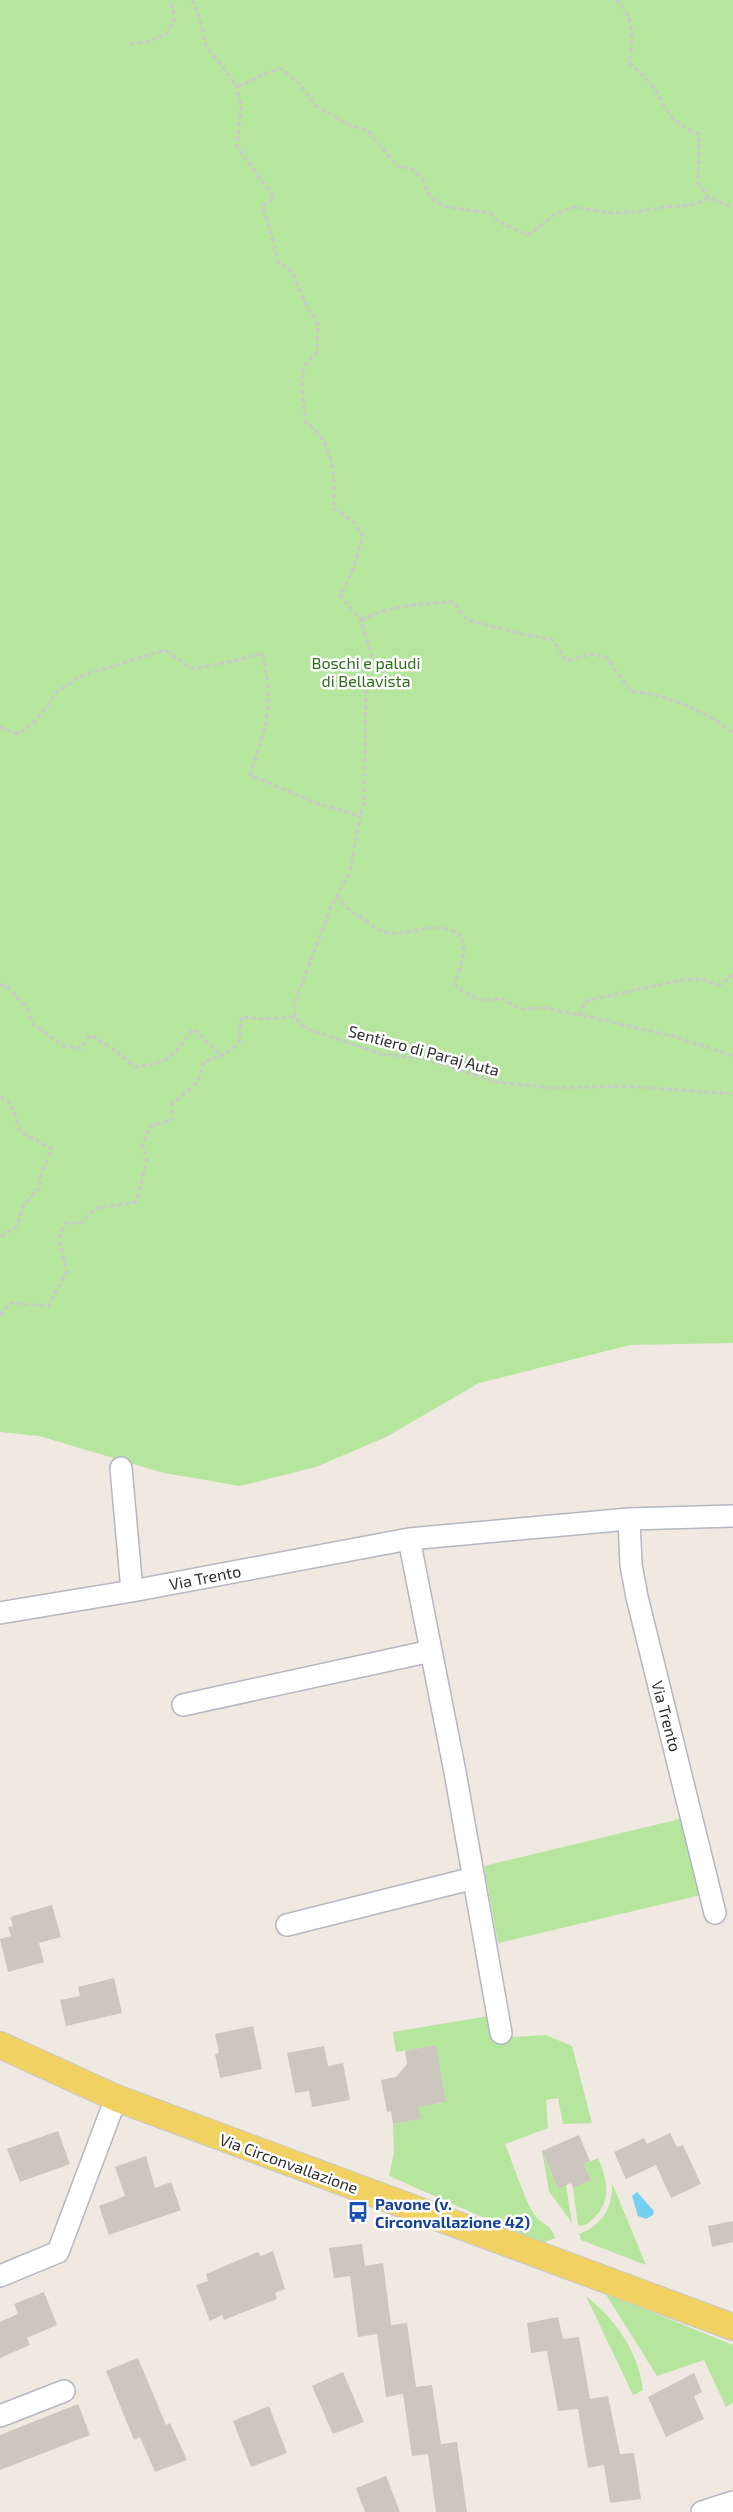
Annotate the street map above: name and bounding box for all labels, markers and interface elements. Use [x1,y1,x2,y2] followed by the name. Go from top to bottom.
[311,653,421,690] park label: Boschi e paludi di Bellavista
[346,1021,502,1080] street label: Sentiero di Paraj Auta
[167,1561,243,1593] street label: Via Trento
[648,1678,686,1754] street label: Via Trento
[217,2129,361,2197] street label: Via Circonvallazione
[375,2194,530,2231] place label: Pavone (v. Circonvallazione 42)
[346,2200,370,2224] bus stop icon: Pavone (v. Circonvallazione 42)

